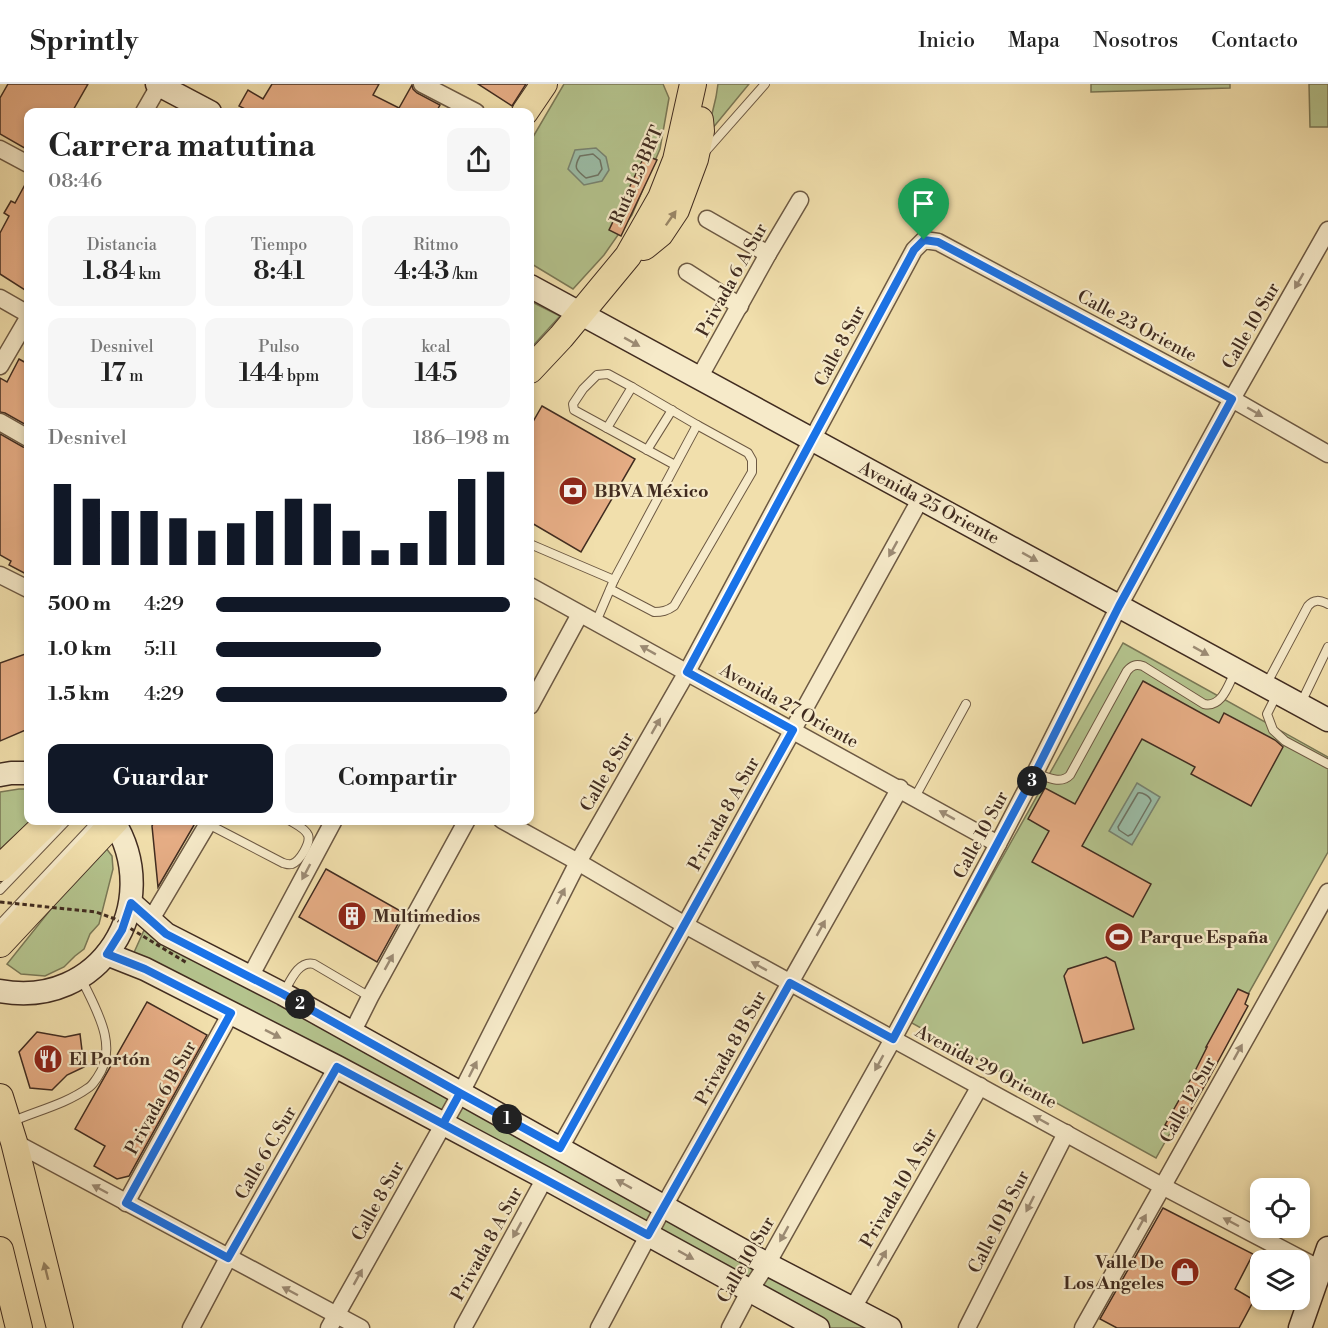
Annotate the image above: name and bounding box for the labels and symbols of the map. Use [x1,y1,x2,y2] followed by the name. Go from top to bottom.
[605,122,669,228] street label: Ruta L3 BRT
[898,178,949,240] pin
[665,210,677,226] one-way arrow
[691,219,773,341] street label: Privada 6 A Sur
[1294,273,1304,290] one-way arrow
[1217,278,1285,373] street label: Calle 10 Sur
[1073,285,1201,367] street label: Calle 23 Oriente
[809,302,871,390] street label: Calle 8 Sur
[624,337,641,347] one-way arrow
[1247,406,1263,417] one-way arrow
[854,456,1003,550] street label: Avenida 25 Oriente
[557,475,589,507] bank icon: BBVA México
[594,480,709,503] place label: BBVA México
[888,541,898,558] one-way arrow
[1022,552,1039,562] one-way arrow
[639,646,656,656] one-way arrow
[1193,646,1210,656] one-way arrow
[715,658,862,754] street label: Avenida 27 Oriente
[651,717,661,734] one-way arrow
[575,728,639,816] street label: Calle 8 Sur
[683,753,765,875] street label: Privada 8 A Sur
[1017,766,1047,796] pin: 3
[948,787,1014,883] street label: Calle 10 Sur
[938,810,955,820] one-way arrow
[301,864,311,881] one-way arrow
[556,887,566,904] one-way arrow
[336,900,368,932] building icon: Multimedios
[373,905,481,928] place label: Multimedios
[816,919,826,936] one-way arrow
[1103,921,1135,953] sports icon: Parque España
[1140,926,1268,949] place label: Parque España
[384,953,394,970] one-way arrow
[751,961,768,971] one-way arrow
[690,987,772,1109] street label: Privada 8 B Sur
[285,989,315,1019] pin: 2
[910,1019,1061,1114] street label: Avenida 29 Oriente
[264,1029,282,1039] one-way arrow
[120,1037,202,1159] street label: Privada 6 B Sur
[32,1043,64,1075] restaurant icon: El Portón
[1232,1044,1243,1060] one-way arrow
[69,1048,150,1071] place label: El Portón
[1155,1053,1221,1147] street label: Calle 12 Sur
[874,1055,884,1072] one-way arrow
[468,1061,477,1078] one-way arrow
[230,1102,302,1204] street label: Calle 6 C Sur
[492,1104,522,1134] pin: 1
[1033,1115,1050,1125] one-way arrow
[855,1124,943,1252] street label: Privada 10 A Sur
[347,1157,410,1245] street label: Calle 8 Sur
[963,1166,1035,1277] street label: Calle 10 B Sur
[615,1179,632,1189] one-way arrow
[446,1183,528,1305] street label: Privada 8 A Sur
[91,1184,108,1194] one-way arrow
[1025,1196,1035,1213] one-way arrow
[712,1212,780,1307] street label: Calle 10 Sur
[1137,1213,1147,1230] one-way arrow
[1223,1217,1240,1227] one-way arrow
[512,1221,522,1238] one-way arrow
[779,1225,789,1242] one-way arrow
[877,1249,887,1266] one-way arrow
[677,1250,694,1260] one-way arrow
[1063,1251,1164,1295] place label: Valle De Los Angeles
[1169,1256,1201,1288] shop icon: Valle De Los Angeles
[40,1262,50,1280] one-way arrow
[353,1268,363,1285] one-way arrow
[281,1286,298,1296] one-way arrow

